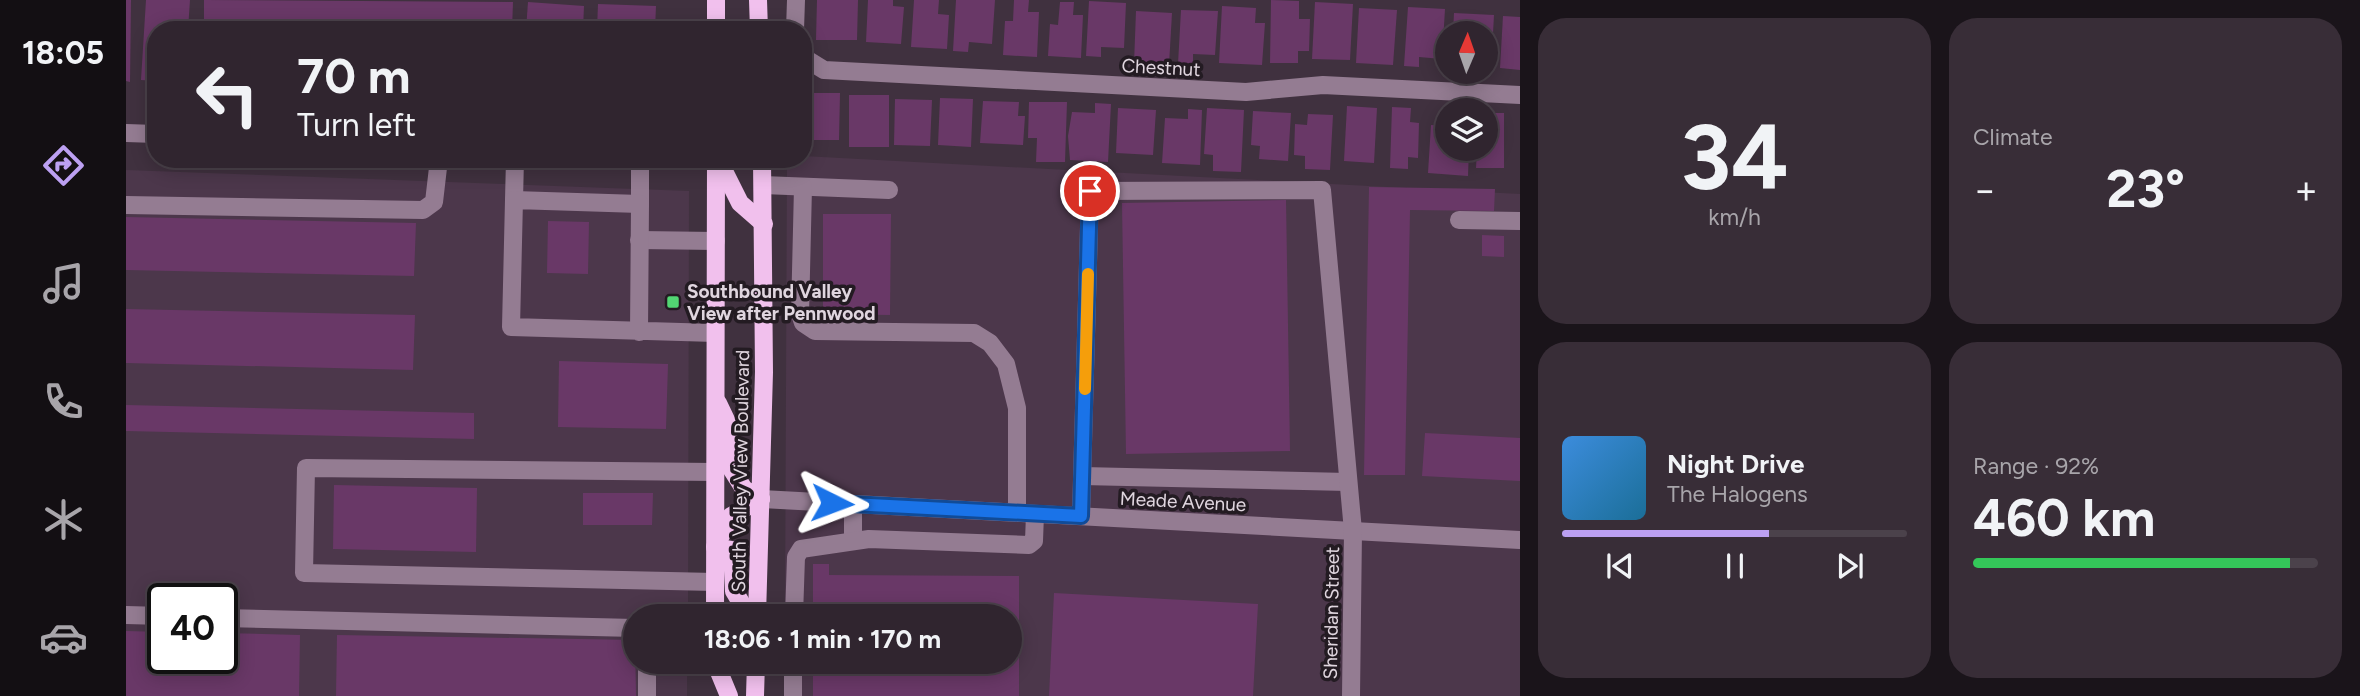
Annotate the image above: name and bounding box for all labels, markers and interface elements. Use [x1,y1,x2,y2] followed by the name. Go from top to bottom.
[1435,21,1498,84] north arrow
[1435,21,1498,161] map controls
[22,34,104,72] text: 18:05
[297,46,410,105] text: 70 m
[182,49,273,140] icon: left
[1121,54,1201,81] street label: Chestnut
[1435,98,1498,161] button: layers
[1680,103,1789,212] text: 34
[297,106,416,144] text: Turn left
[1973,123,2052,151] text: Climate
[39,141,88,190] icon: directions
[2106,158,2185,220] text: 23°
[1060,161,1120,221] pin
[1973,167,1997,213] text: −
[2294,167,2318,213] text: +
[1071,172,1109,210] icon: arrive
[1708,203,1761,231] text: km/h
[39,259,88,308] icon: music
[687,280,876,325] place label: Southbound Valley View after Pennwood
[665,294,681,310] marker: Southbound Valley View after Pennwood
[727,349,754,593] street label: South Valley View Boulevard
[39,377,88,426] icon: phone
[1667,448,1804,480] text: Night Drive
[1973,452,2099,480] text: Range · 92%
[795,466,869,540] position arrow
[1667,480,1808,508] text: The Halogens
[1119,487,1247,516] street label: Meade Avenue
[1973,487,2155,549] text: 460 km
[39,495,88,544] icon: climate
[1319,546,1344,680] street label: Sheridan Street
[1601,547,1639,585] icon: previous
[1716,547,1754,585] icon: pause
[1831,547,1869,585] icon: next
[147,583,238,674] speed limit sign: 40
[39,613,88,662] icon: car
[704,623,941,655] text: 18:06 · 1 min · 170 m

